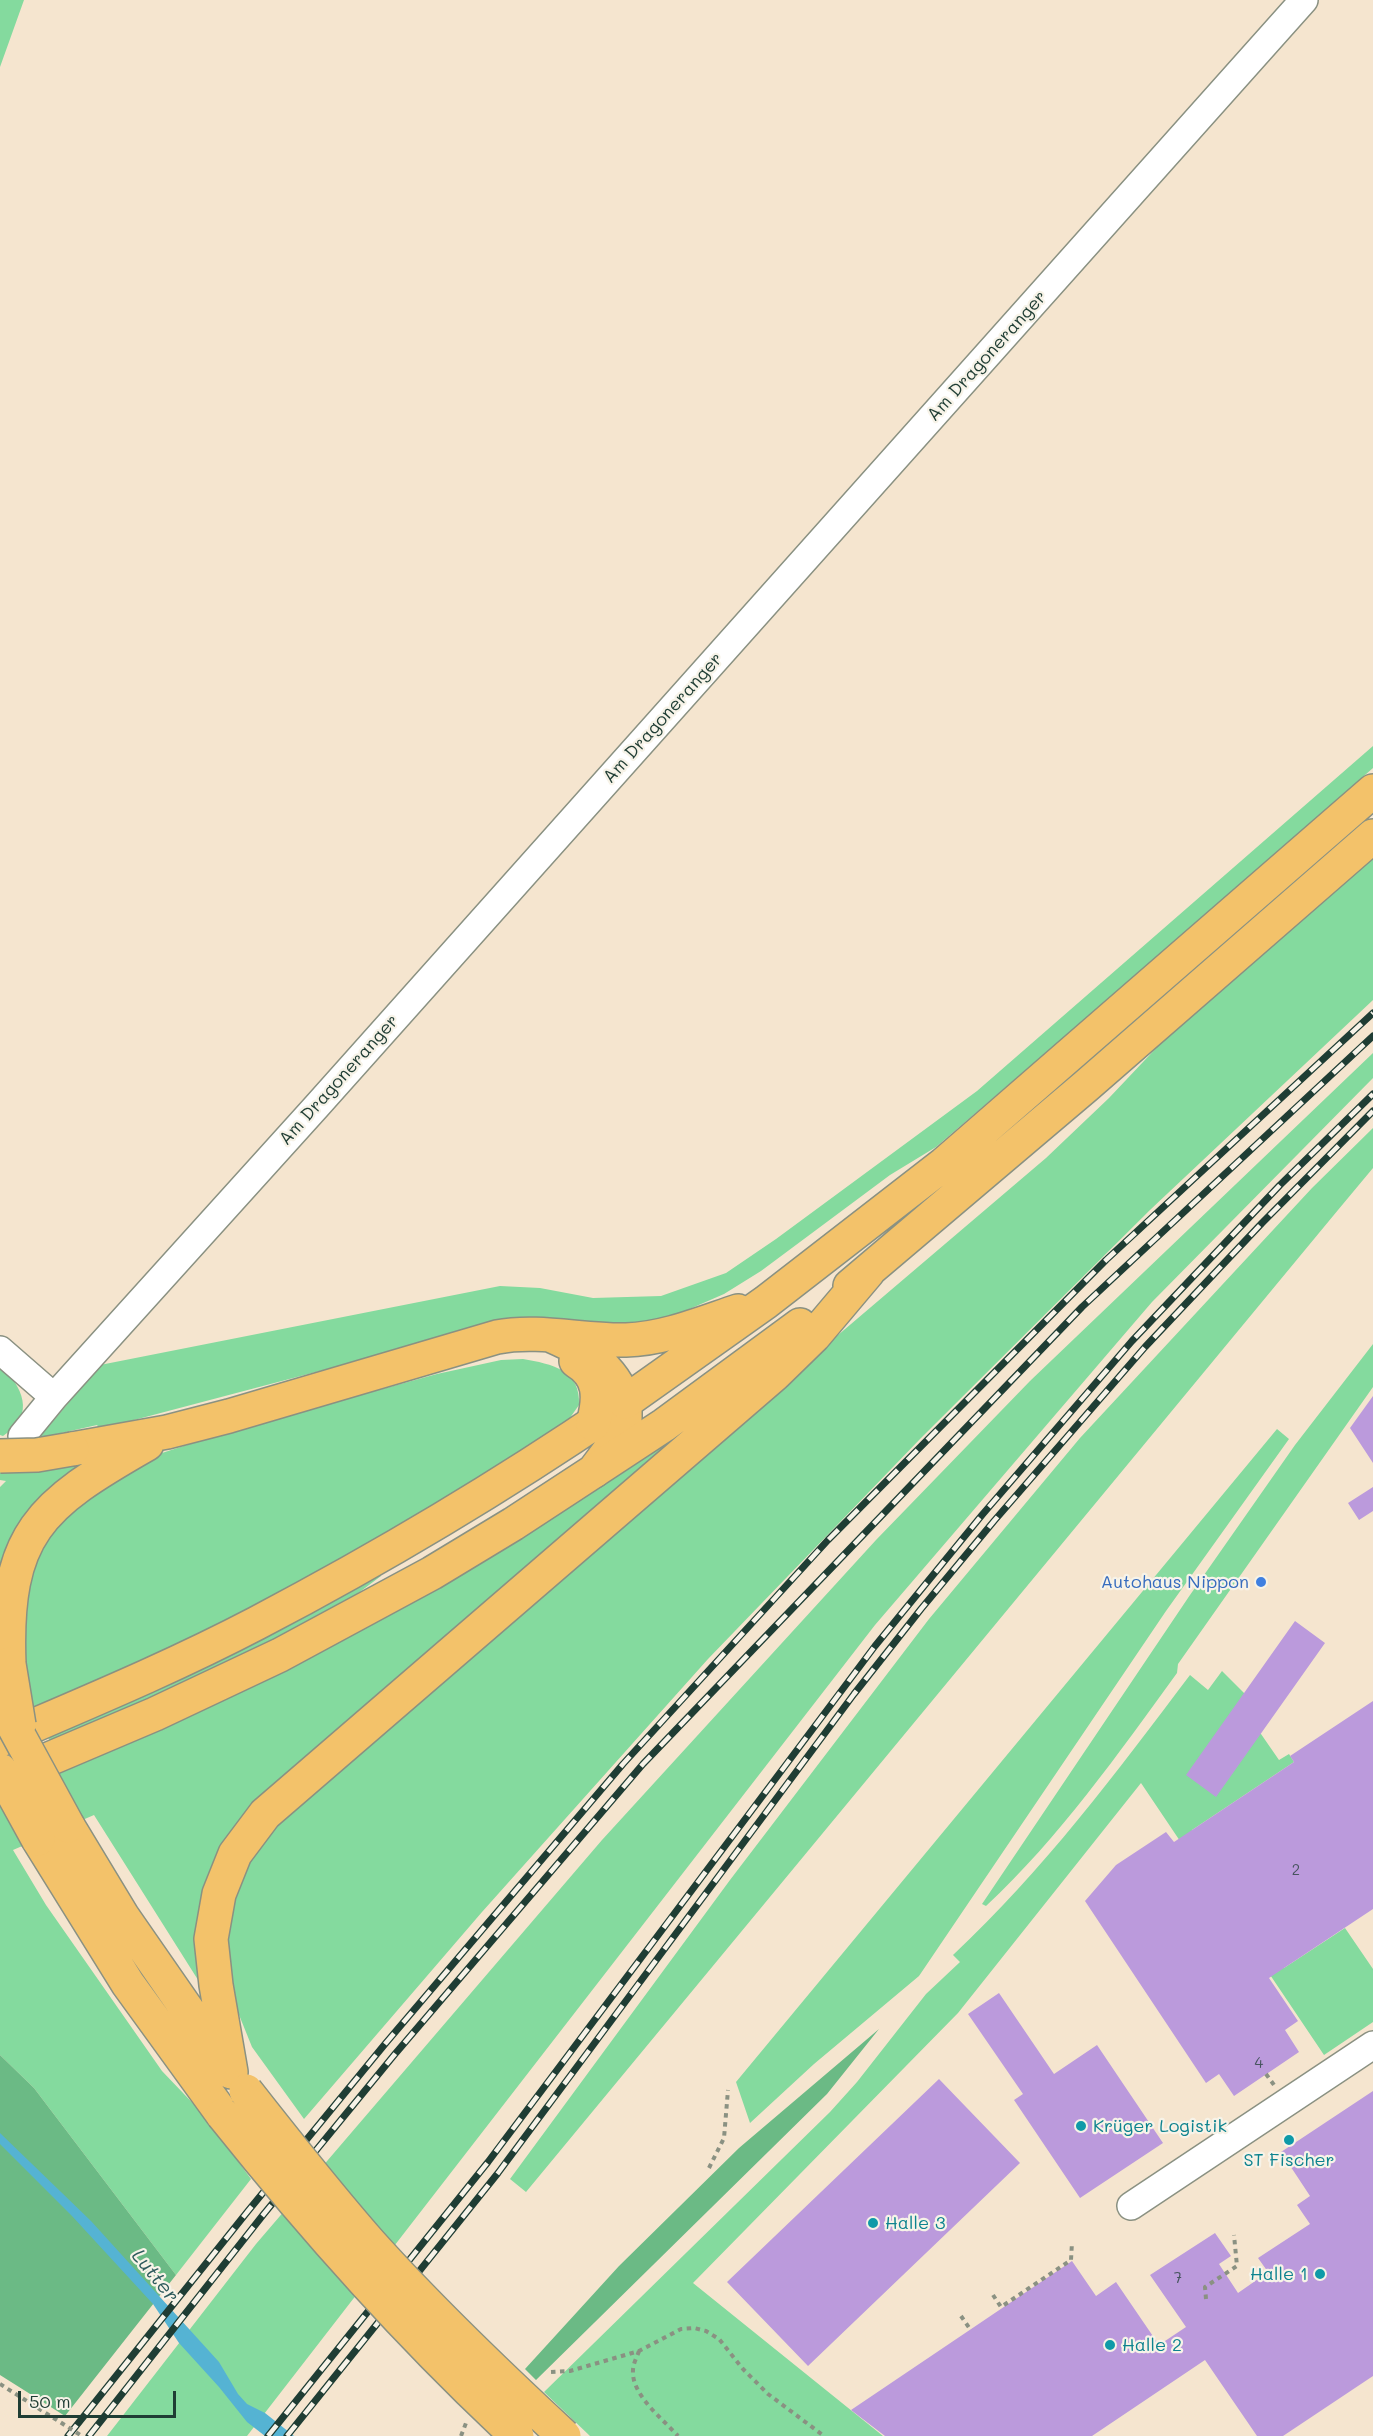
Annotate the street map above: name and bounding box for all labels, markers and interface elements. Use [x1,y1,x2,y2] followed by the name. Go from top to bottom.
[923,286,1051,426] street label: Am Dragoneranger
[599,648,727,788] street label: Am Dragoneranger
[275,1010,403,1150] street label: Am Dragoneranger
[1101,1571,1249,1593] place label: Autohaus Nippon
[1254,1575,1268,1589] marker: Autohaus Nippon
[1292,1861,1300,1879] house number: 2
[1255,2054,1263,2072] house number: 4
[1093,2115,1227,2137] place label: Krüger Logistik
[1074,2119,1088,2133] marker: Krüger Logistik
[1282,2133,1296,2147] marker: ST Fischer
[1243,2149,1335,2171] place label: ST Fischer
[885,2212,946,2234] place label: Halle 3
[866,2216,880,2230] marker: Halle 3
[126,2245,184,2307] water label: Lutter
[1250,2263,1308,2285] place label: Halle 1
[1313,2267,1327,2281] marker: Halle 1
[1174,2269,1182,2287] house number: 7
[1122,2334,1182,2356] place label: Halle 2
[1103,2338,1117,2352] marker: Halle 2
[21,2379,178,2417] scale bar
[29,2389,71,2413] text: 50 m

